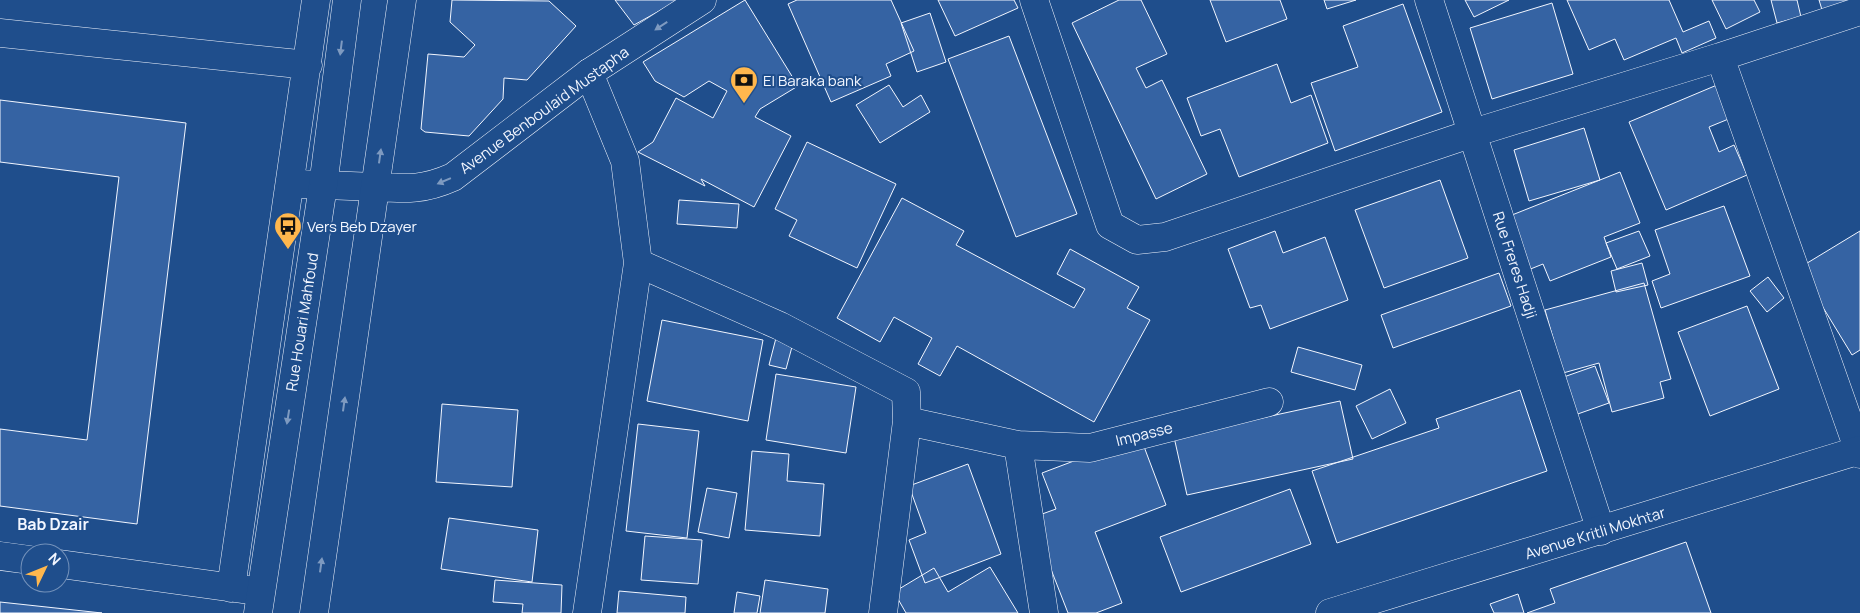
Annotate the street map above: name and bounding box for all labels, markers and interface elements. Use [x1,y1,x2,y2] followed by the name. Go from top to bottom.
[655,22,668,31] one-way arrow
[337,41,345,57] one-way arrow
[455,41,633,179] street label: Avenue Benboulaid Mustapha
[729,65,759,104] bank icon: El Baraka bank
[763,70,862,91] place label: El Baraka bank
[376,148,384,164] one-way arrow
[437,178,451,186] one-way arrow
[1488,209,1542,321] street label: Rue Freres Hadji
[273,211,303,250] bus stop icon: Vers Beb Dzayer
[307,216,418,237] place label: Vers Beb Dzayer
[281,251,323,393] street label: Rue Houari Mahfoud
[341,396,349,412] one-way arrow
[283,409,291,425] one-way arrow
[1113,417,1175,451] street label: Impasse
[1522,501,1668,564] street label: Avenue Kritli Mokhtar
[17,513,89,535] district label: Bab Dzair
[20,543,70,593] north arrow
[44,549,65,569] text: N
[317,556,325,572] one-way arrow

